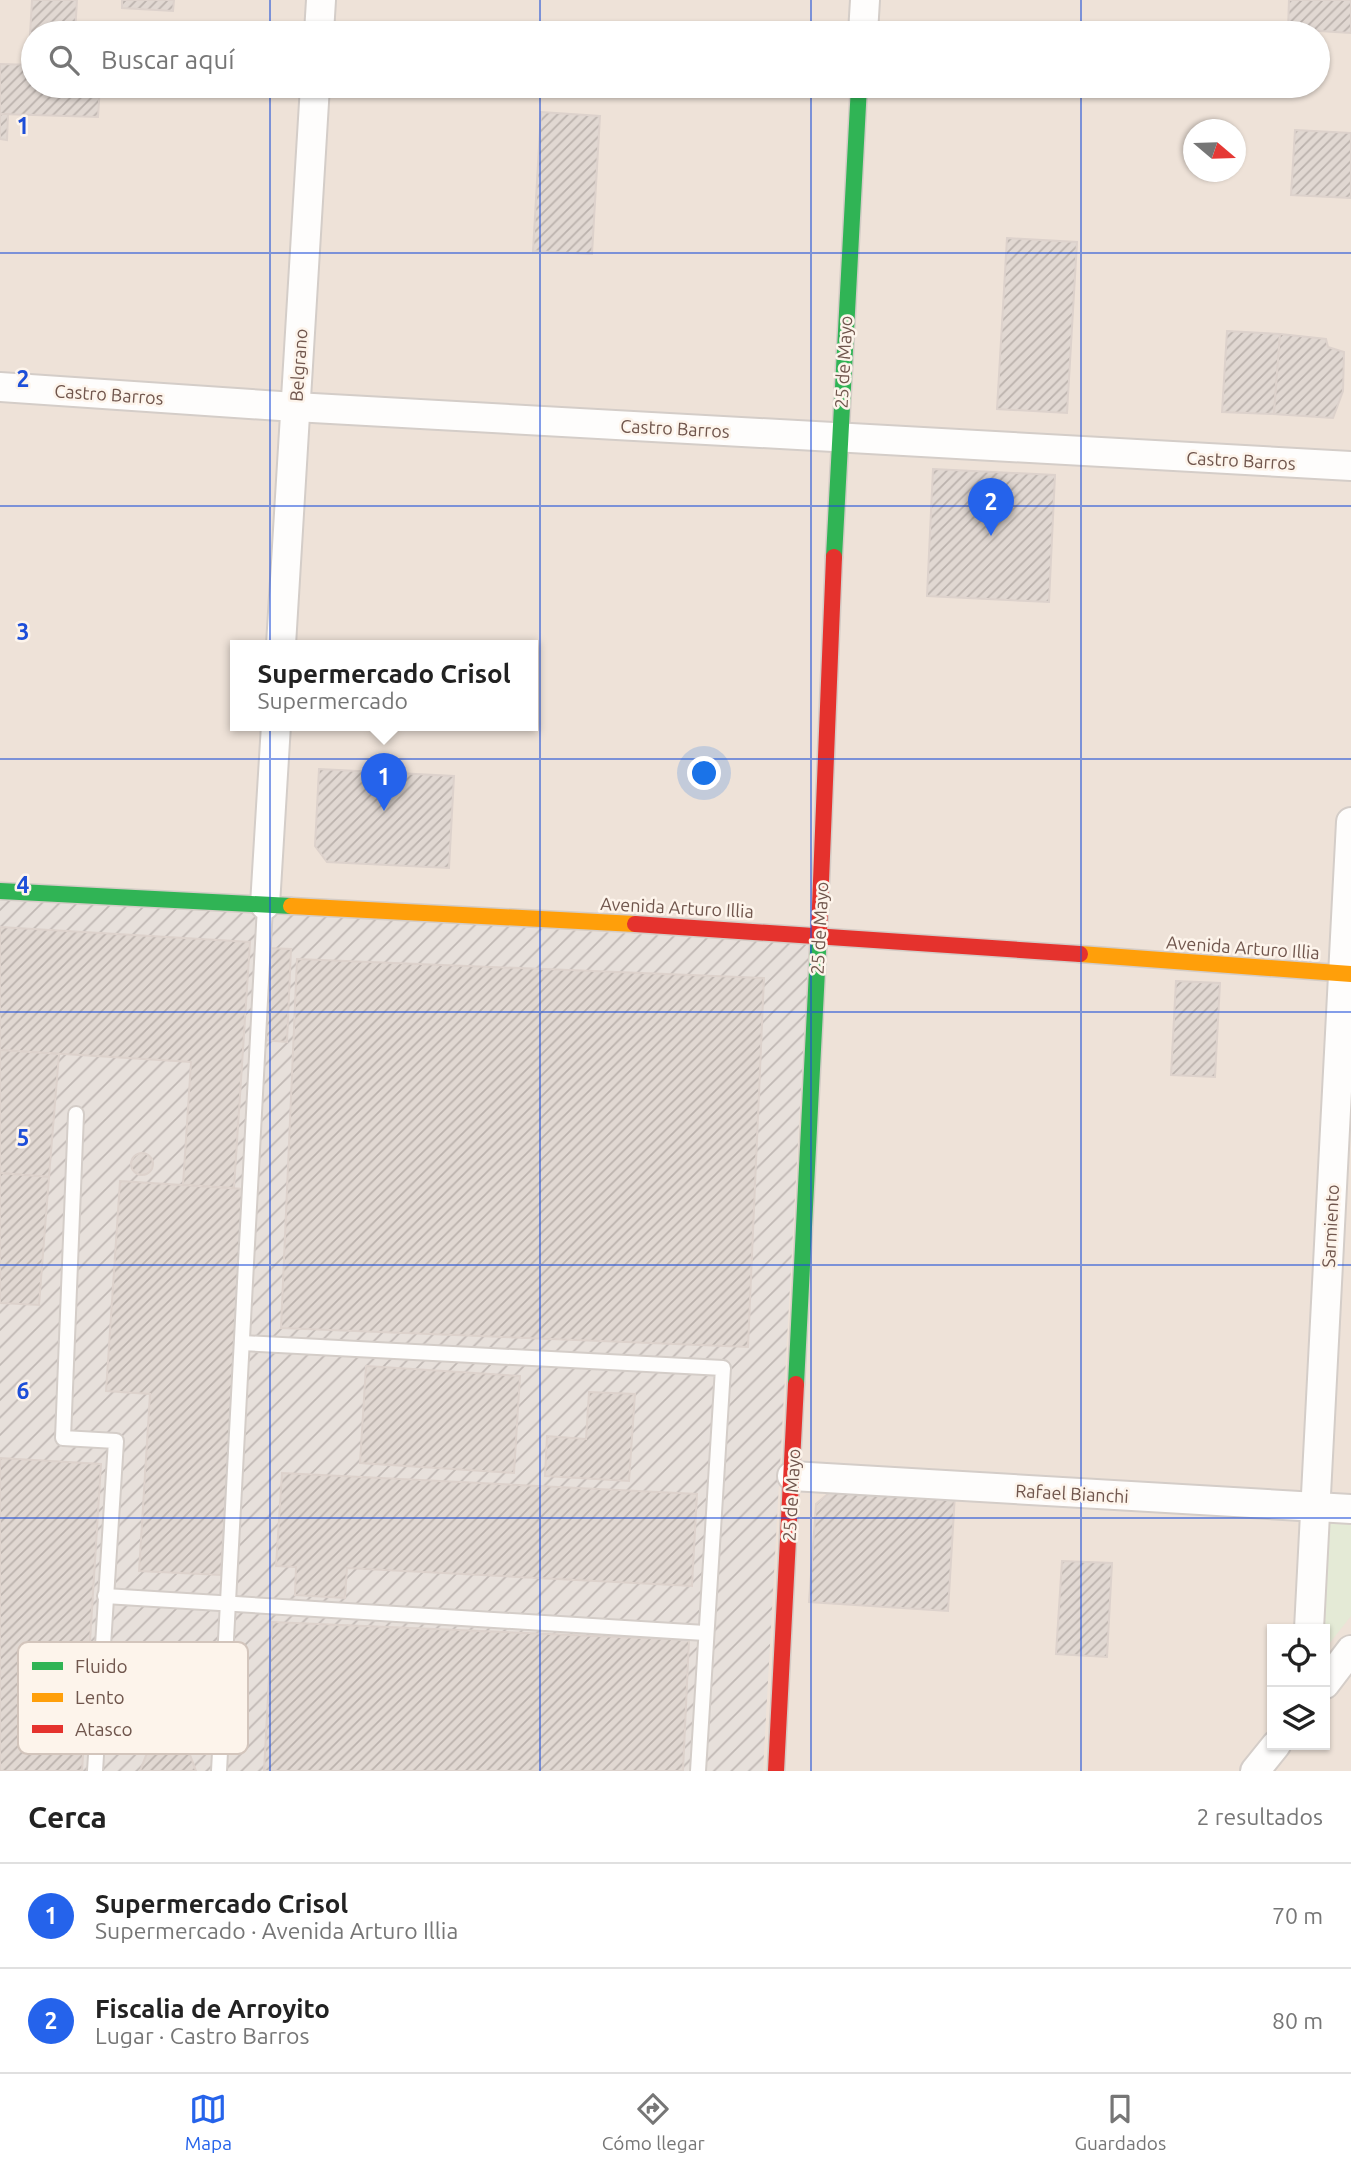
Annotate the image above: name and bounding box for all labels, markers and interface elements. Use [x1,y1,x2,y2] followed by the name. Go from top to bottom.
[21,21,1330,98] search box
[45,41,83,79] icon: search
[101,45,235,74] text: Buscar aquí
[17,113,29,138] text: 1
[1183,119,1246,182] north arrow
[831,315,855,409] street label: 25 de Mayo
[285,328,311,402] street label: Belgrano
[17,366,29,391] text: 2
[54,380,164,408] street label: Castro Barros
[620,415,730,441] street label: Castro Barros
[1186,447,1296,473] street label: Castro Barros
[968,478,1014,536] pin: 2
[17,619,29,644] text: 3
[230,640,538,731] popup
[257,659,511,688] text: Supermercado Crisol
[257,688,408,713] text: Supermercado
[361,753,407,811] pin: 1
[687,756,721,790] your location
[17,872,30,897] text: 4
[807,881,831,975] street label: 25 de Mayo
[600,893,754,921] street label: Avenida Arturo Illia
[1166,932,1320,962] street label: Avenida Arturo Illia
[17,1125,29,1150] text: 5
[1318,1184,1342,1268] street label: Sarmiento
[17,1378,30,1403] text: 6
[779,1448,803,1542] street label: 25 de Mayo
[1015,1480,1129,1506] street label: Rafael Bianchi
[1267,1624,1330,1750] map controls
[1267,1624,1330,1687] button: locate
[18,1642,248,1754] legend
[75,1655,128,1677] text: Fluido
[75,1686,125,1708] text: Lento
[1267,1687,1330,1750] button: layers
[75,1718,133,1740] text: Atasco
[28,1800,107,1834] text: Cerca
[1197,1804,1323,1829] text: 2 resultados
[95,1889,348,1918] text: Supermercado Crisol
[45,1903,57,1928] text: 1
[1272,1903,1323,1928] text: 70 m
[95,1918,458,1943] text: Supermercado · Avenida Arturo Illia
[95,1994,330,2023] text: Fiscalia de Arroyito
[45,2008,57,2033] text: 2
[1272,2008,1323,2033] text: 80 m
[95,2023,309,2048] text: Lugar · Castro Barros
[185,2090,232,2154] tab: Mapa
[602,2090,705,2154] tab: Cómo llegar
[1074,2090,1166,2154] tab: Guardados

